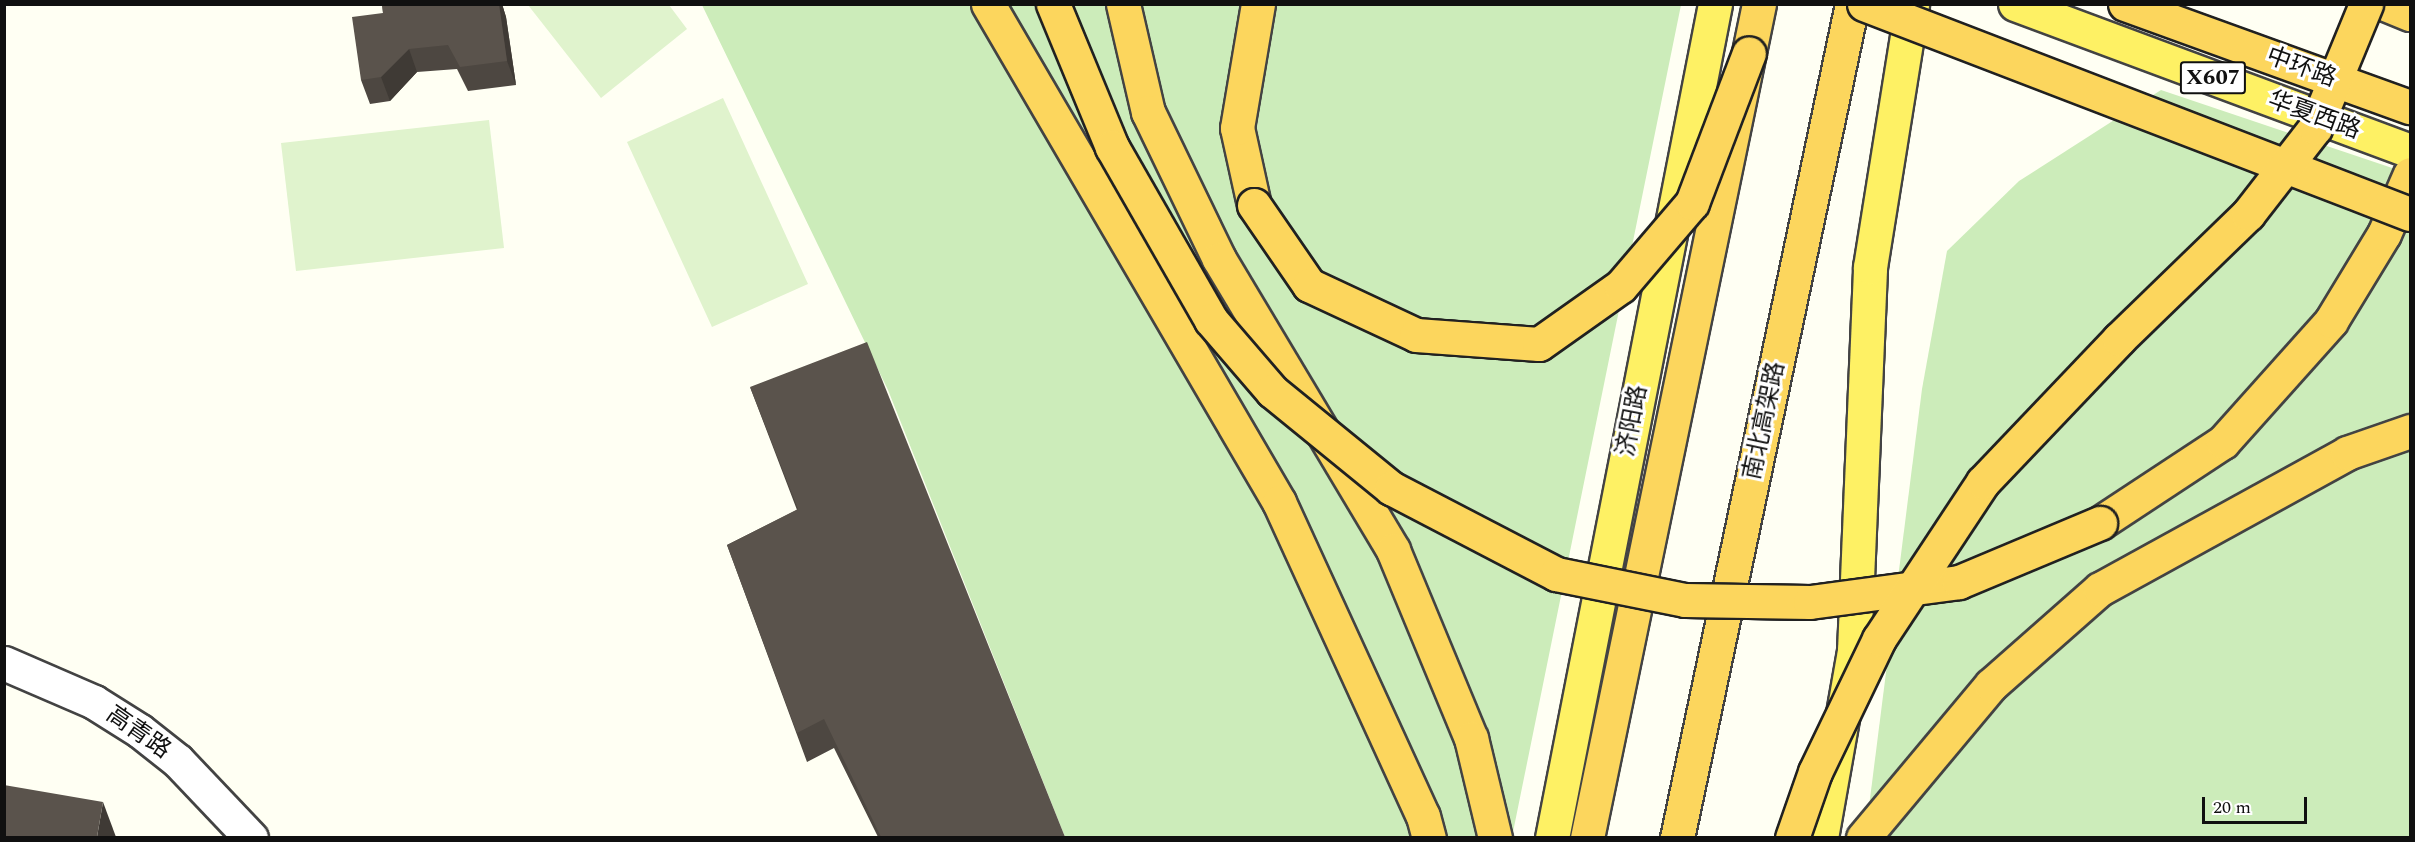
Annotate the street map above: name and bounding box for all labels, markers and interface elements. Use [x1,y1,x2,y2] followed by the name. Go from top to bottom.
[2262,42,2340,94] street label: 中环路
[2178,59,2248,97] road number: X607
[2264,86,2364,146] street label: 华夏西路
[1738,359,1792,483] street label: 南北高架路
[1612,383,1654,459] street label: 济阳路
[100,701,176,765] street label: 高青路
[2205,785,2310,823] scale bar
[2213,794,2251,821] text: 20 m

